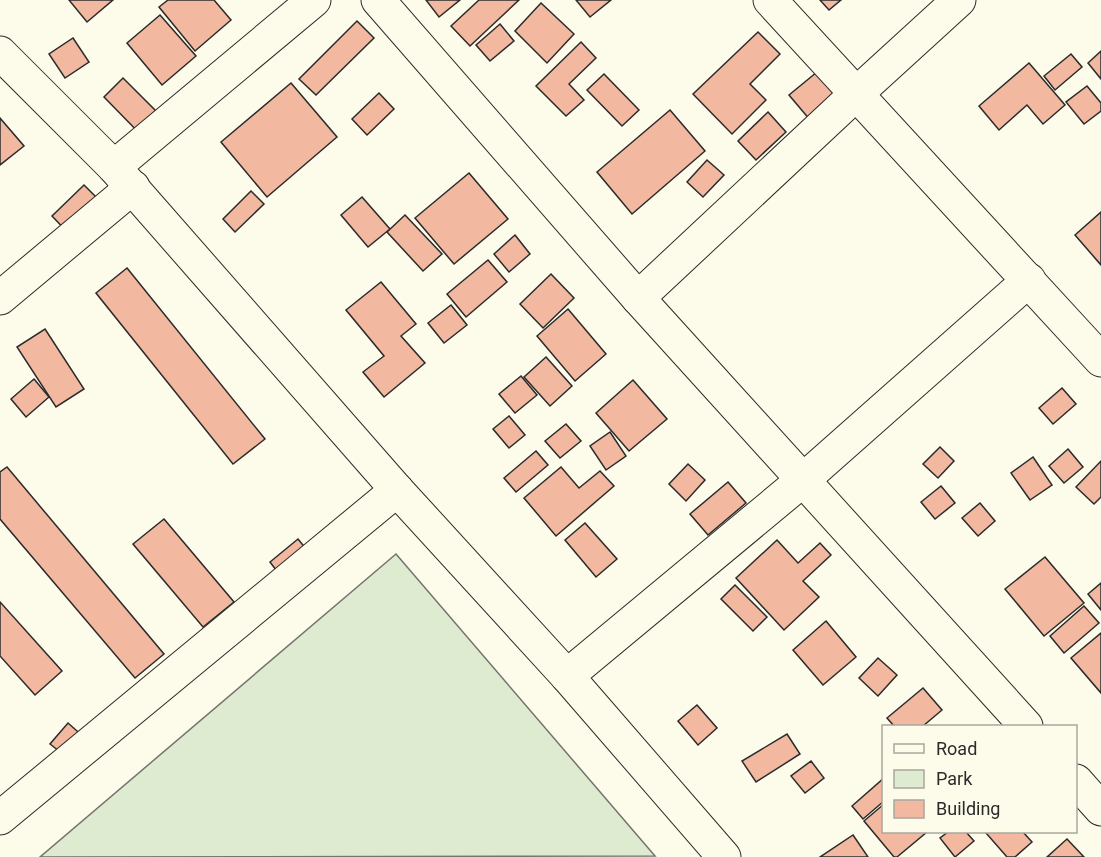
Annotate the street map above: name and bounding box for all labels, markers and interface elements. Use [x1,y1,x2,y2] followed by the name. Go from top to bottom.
[882,725,1077,833] legend
[936,738,977,759] text: Road
[936,768,973,789] text: Park
[936,798,1000,819] text: Building

